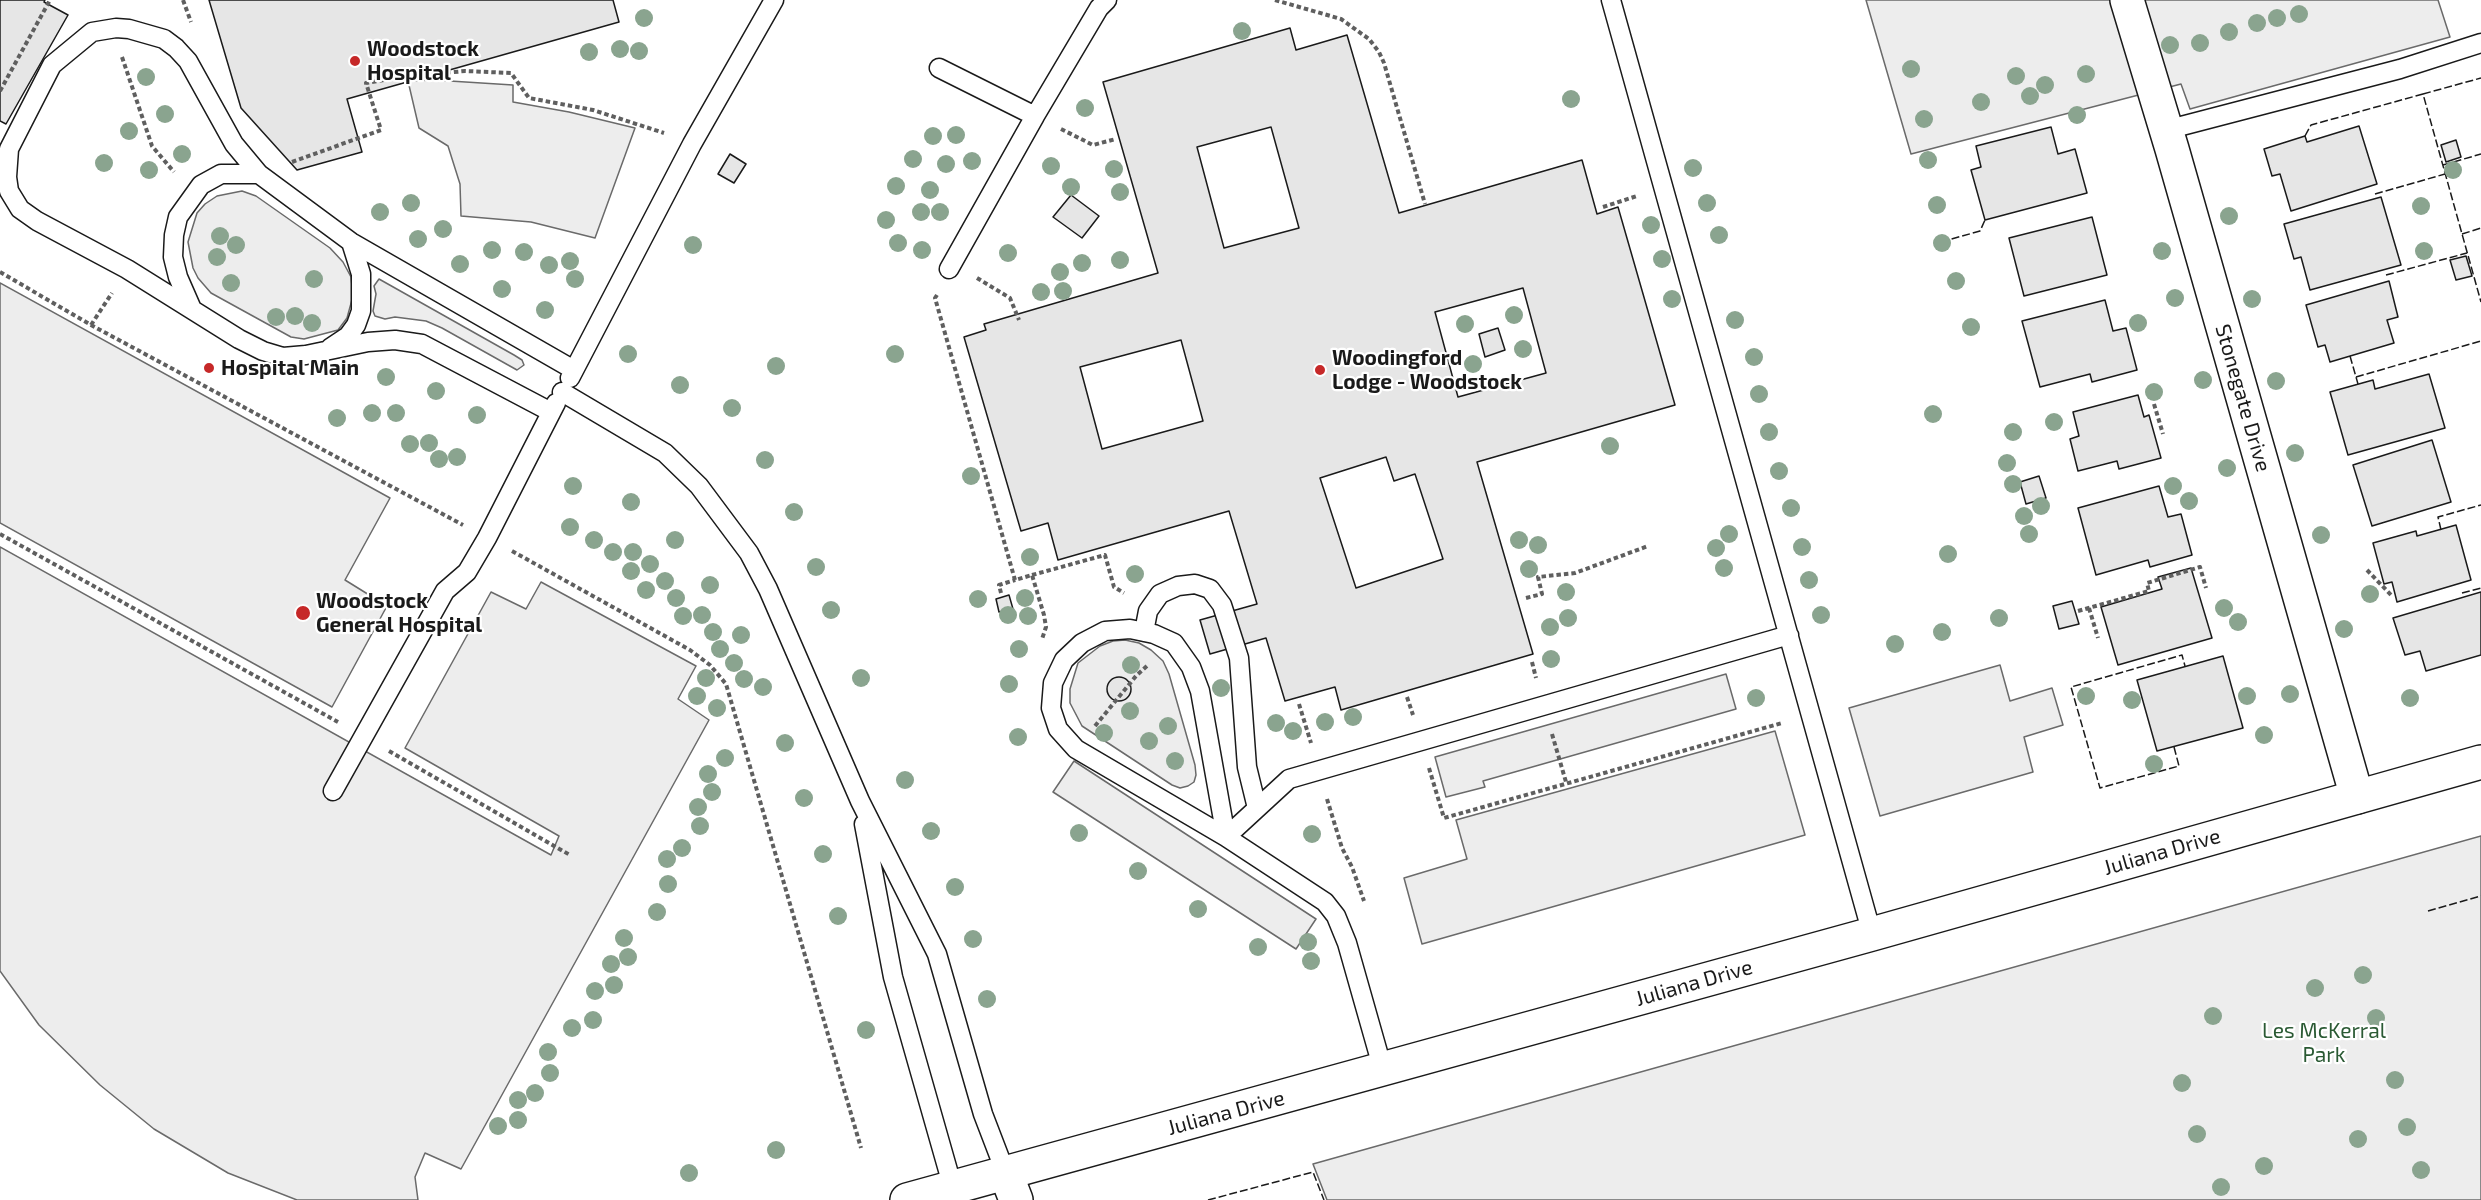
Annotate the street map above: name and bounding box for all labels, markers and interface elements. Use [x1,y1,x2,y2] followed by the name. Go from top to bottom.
[367,36,479,86] place label: Woodstock Hospital
[348,54,362,68] marker: Woodstock Hospital
[2210,321,2276,475] street label: Stonegate Drive
[1332,345,1522,395] place label: Woodingford Lodge - Woodstock
[221,355,359,381] place label: Hospital Main
[202,361,216,375] marker: Hospital Main
[1313,363,1327,377] marker: Woodingford Lodge - Woodstock
[316,588,482,638] place label: Woodstock General Hospital
[294,604,312,622] marker: Woodstock General Hospital
[2101,823,2223,881] street label: Juliana Drive
[1633,954,1755,1012] street label: Juliana Drive
[2262,1018,2386,1068] park label: Les McKerral Park
[1165,1085,1287,1141] street label: Juliana Drive

